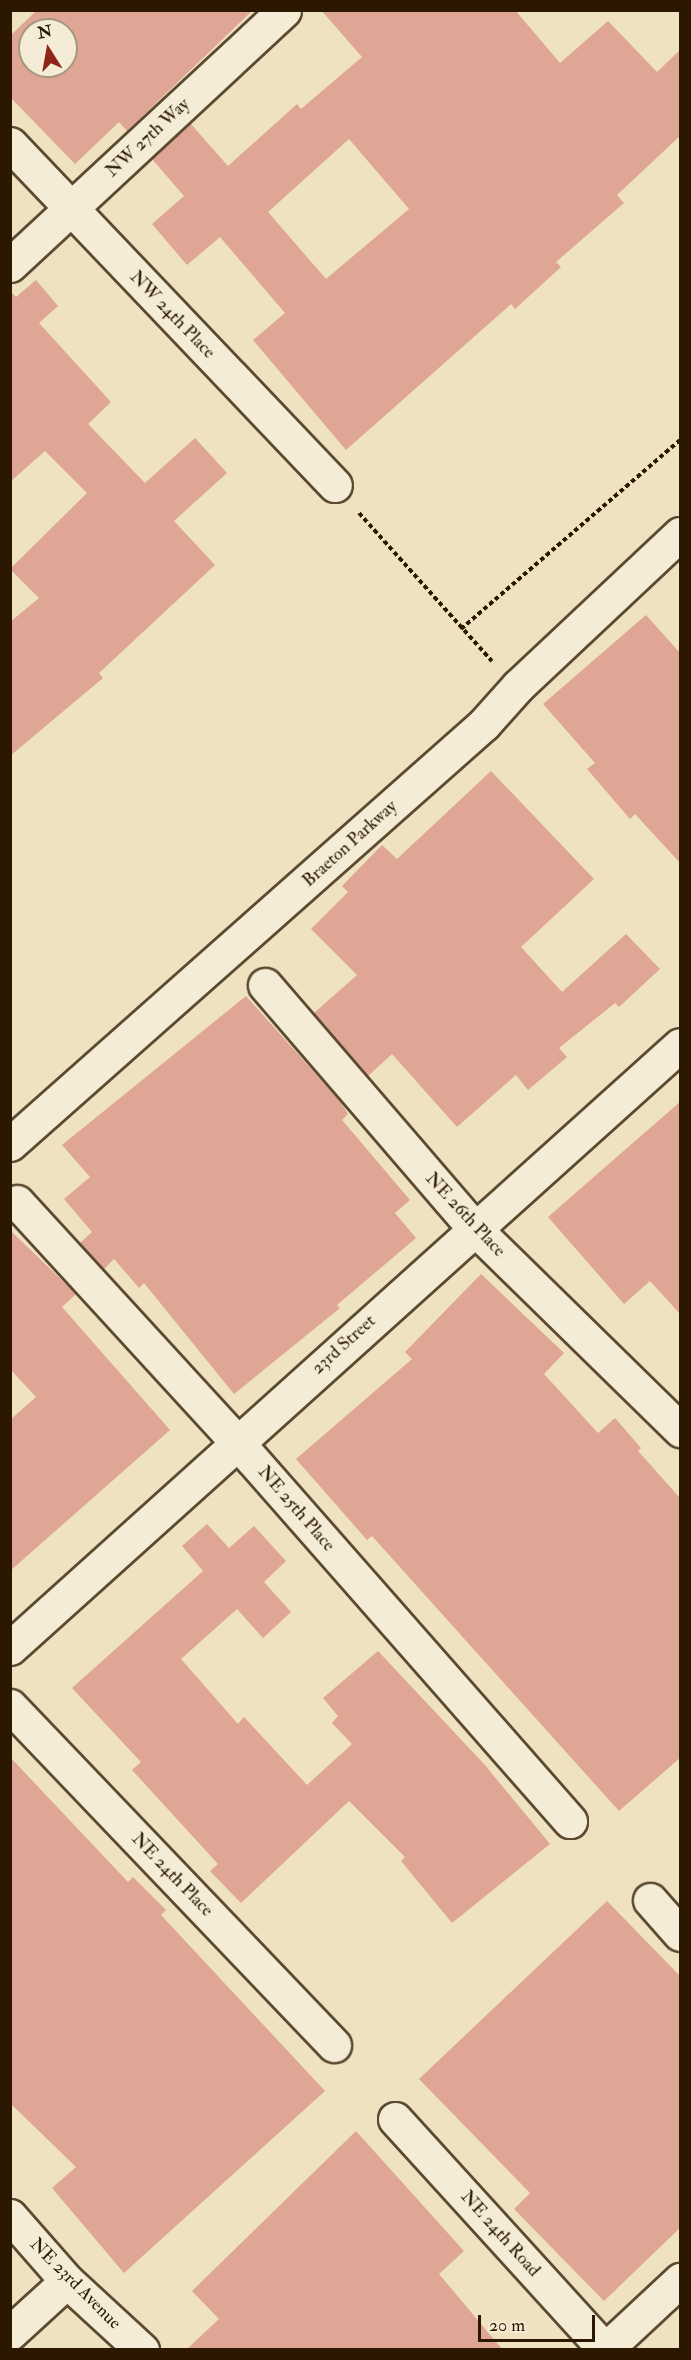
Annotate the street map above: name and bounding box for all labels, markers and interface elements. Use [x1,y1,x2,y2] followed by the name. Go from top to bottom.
[18,18,78,78] north arrow
[36,21,54,43] text: N
[102,94,194,182] street label: NW 27th Way
[125,267,219,363] street label: NW 24th Place
[298,796,402,892] street label: Braeton Parkway
[420,1168,510,1262] street label: NE 26th Place
[308,1311,380,1379] street label: 23rd Street
[253,1462,339,1556] street label: NE 25th Place
[127,1829,217,1921] street label: NE 24th Place
[456,2186,544,2282] street label: NE 24th Road
[25,2234,125,2334] street label: NE 23rd Avenue
[481,2303,598,2341] scale bar
[489,2314,525,2337] text: 20 m

